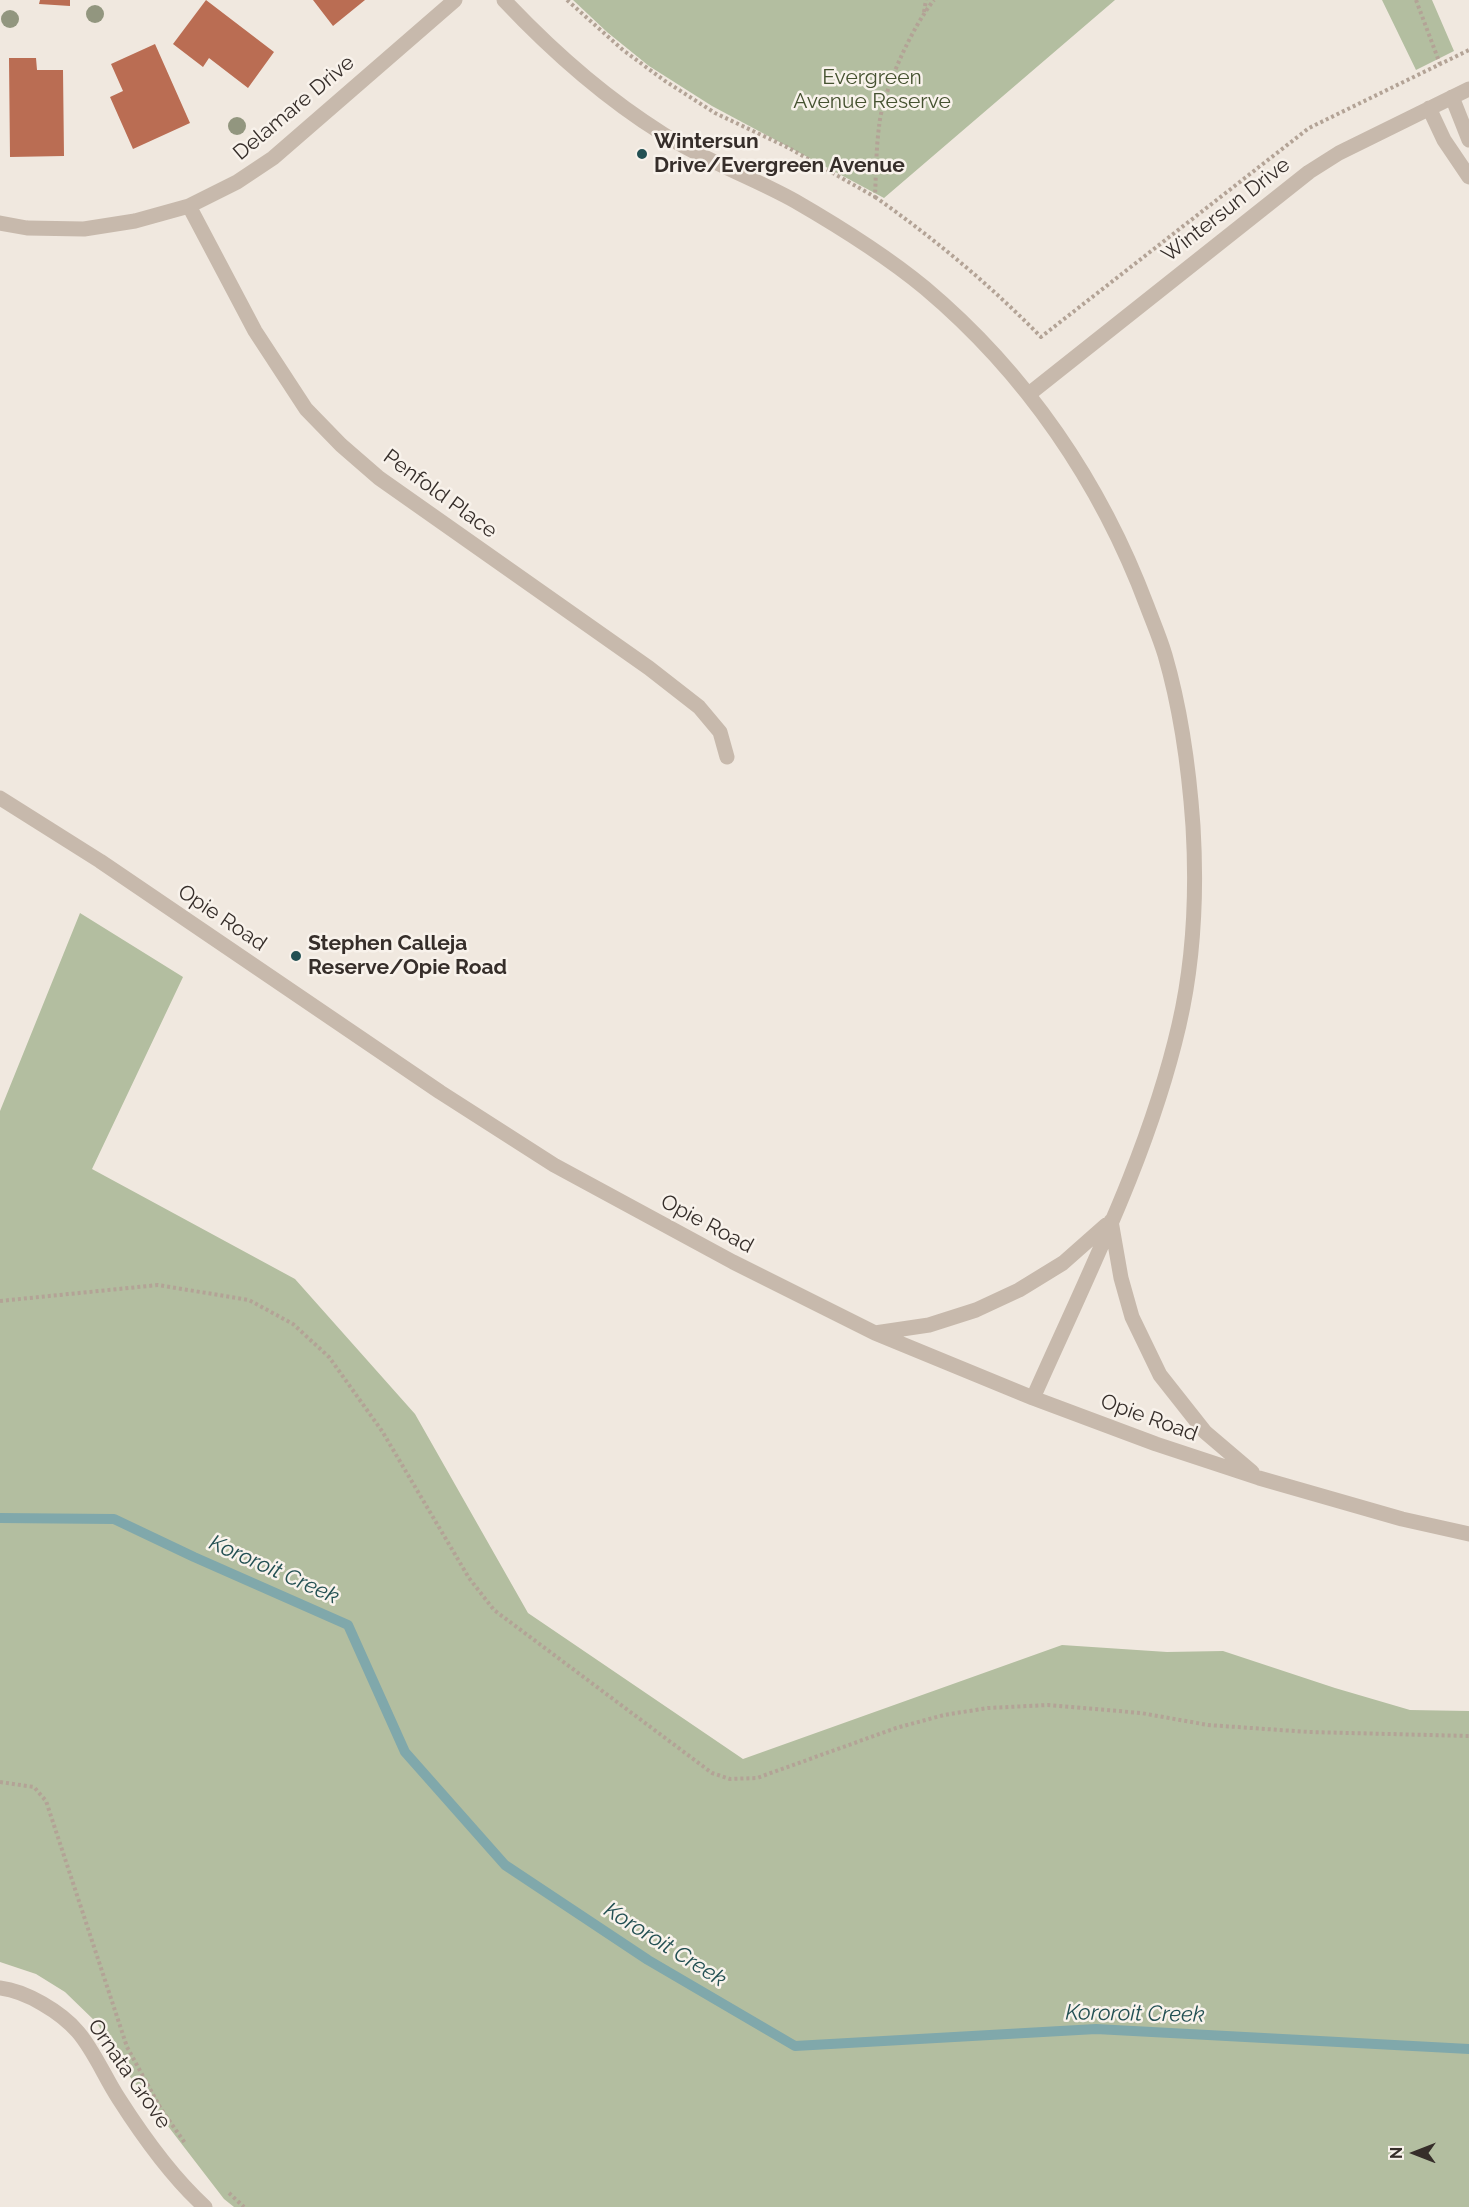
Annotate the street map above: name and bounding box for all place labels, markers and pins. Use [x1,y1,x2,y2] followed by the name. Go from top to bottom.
[654,129,905,179] place label: Wintersun Drive/Evergreen Avenue
[635,147,649,161] marker: Wintersun Drive/Evergreen Avenue
[308,931,507,981] place label: Stephen Calleja Reserve/Opie Road
[289,949,303,963] marker: Stephen Calleja Reserve/Opie Road

